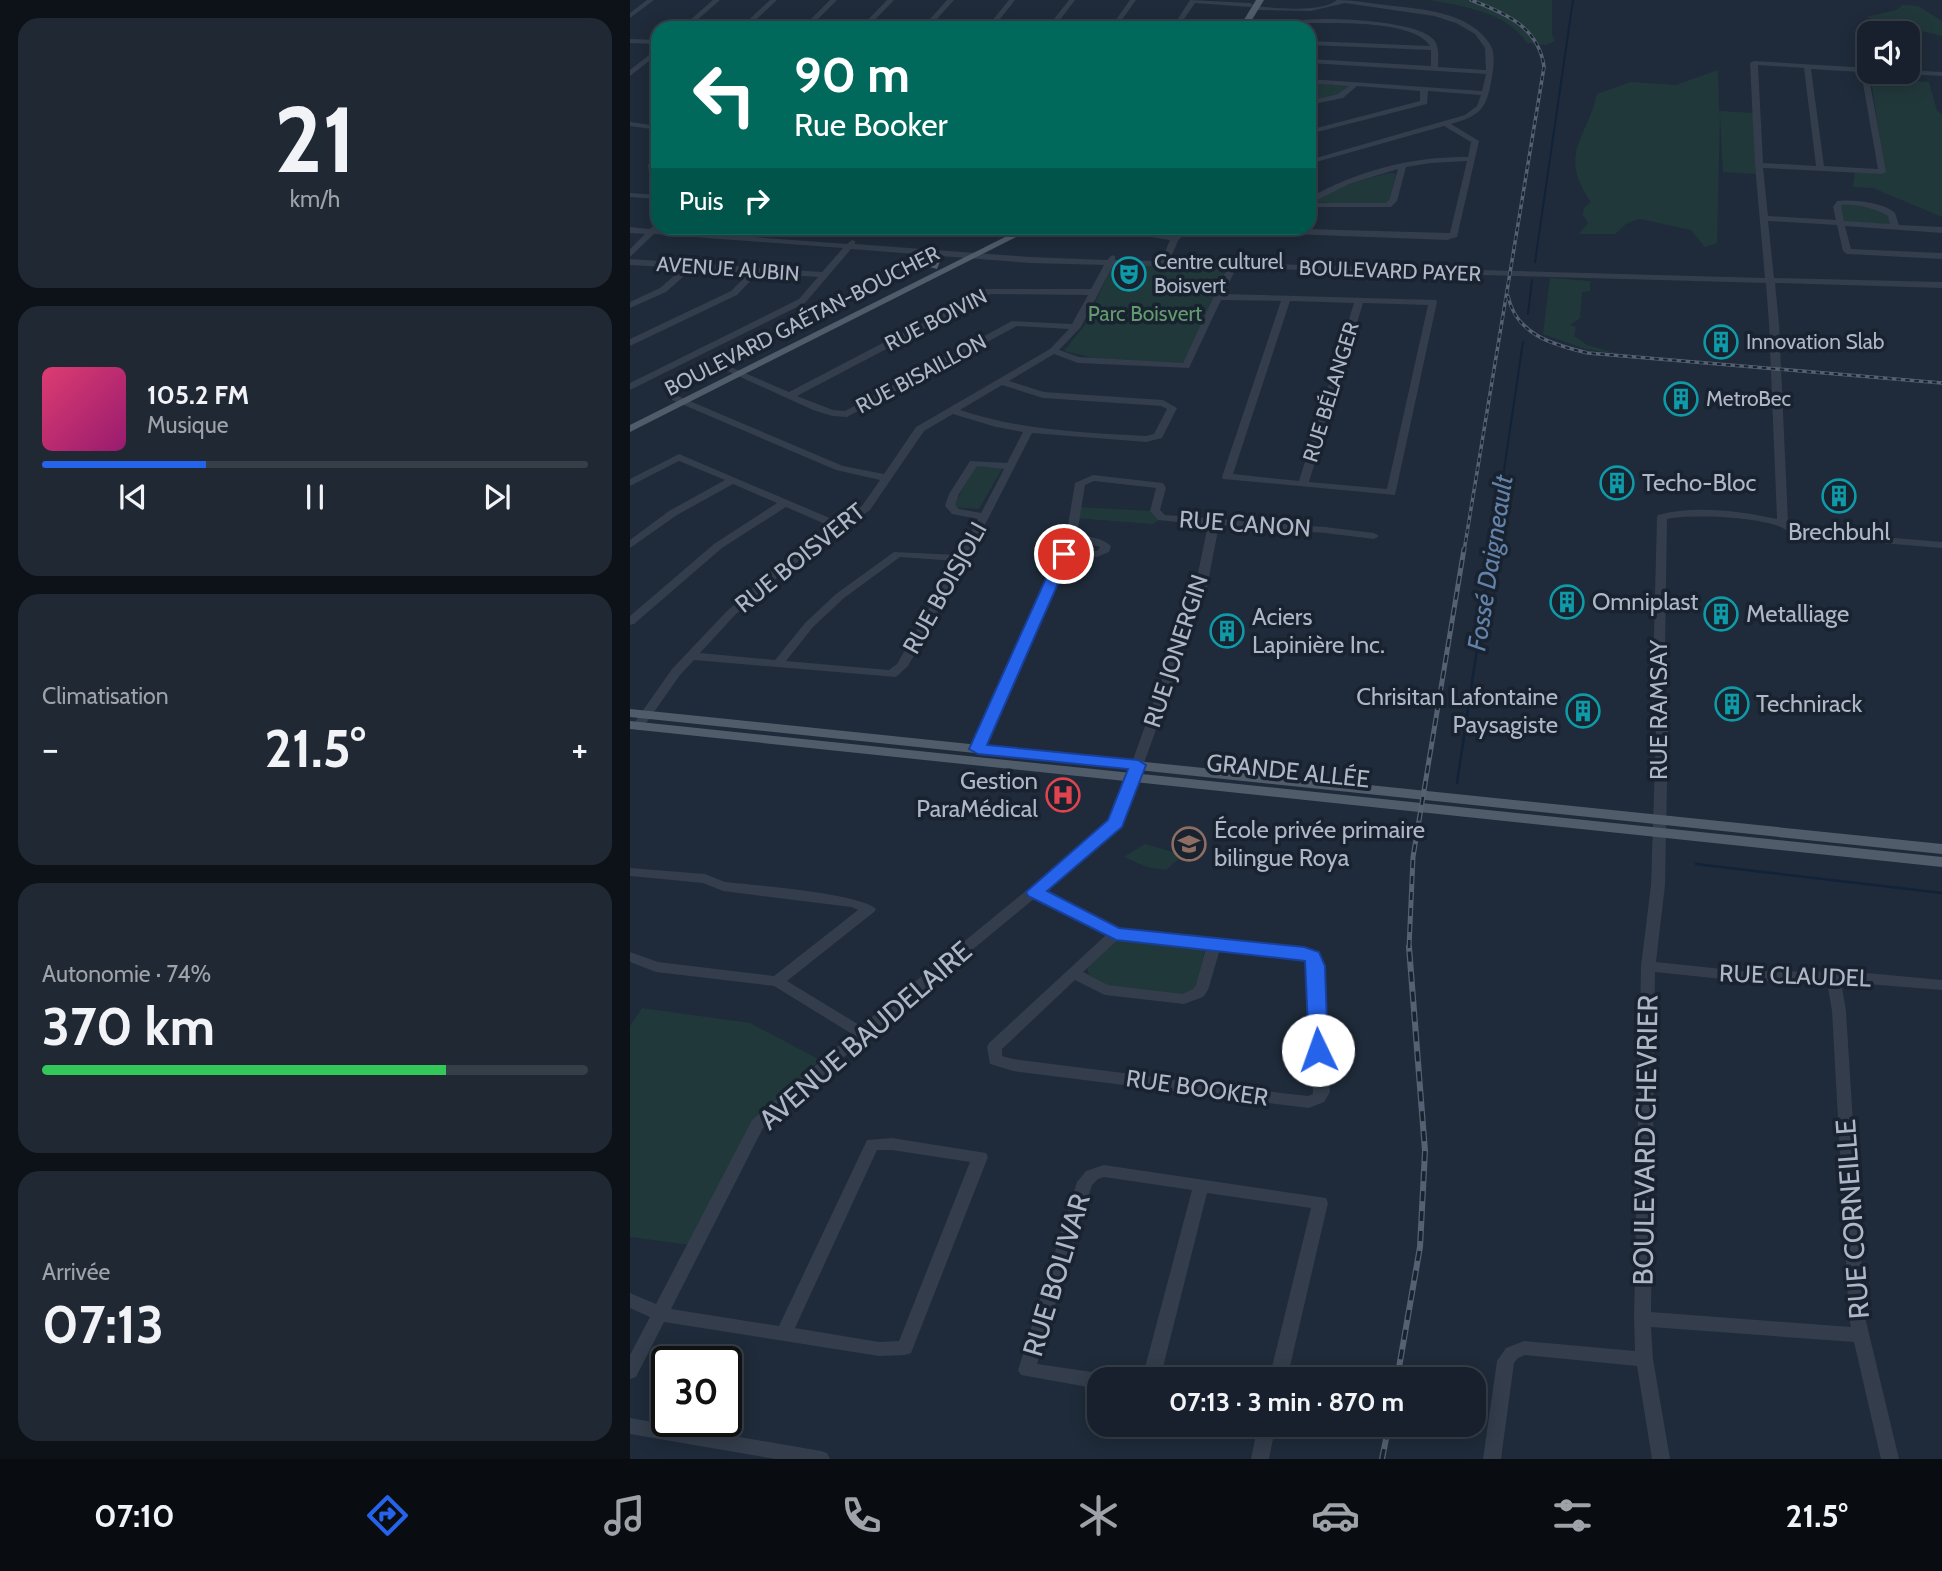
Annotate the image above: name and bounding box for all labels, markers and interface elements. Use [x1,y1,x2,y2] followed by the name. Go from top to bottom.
[1857,21,1920,84] map controls
[1857,21,1920,84] button: sound
[794,45,910,104] text: 90 m
[679,49,770,140] icon: left
[274,84,356,195] text: 21
[794,105,948,144] text: Rue Booker
[738,182,776,220] icon: right
[290,185,340,213] text: km/h
[679,185,724,217] text: Puis
[660,240,944,401] street label: BOULEVARD GAÉTAN-BOUCHER
[1154,249,1283,298] place label: Centre culturel Boisvert
[656,251,800,286] street label: AVENUE AUBIN
[1110,255,1148,293] theatre icon: Centre culturel Boisvert
[1298,255,1482,286] street label: BOULEVARD PAYER
[881,283,991,356] street label: RUE BOIVIN
[1088,301,1202,326] park label: Parc Boisvert
[1297,319,1364,465] street label: RUE BÉLANGER
[1702,323,1740,361] building icon: Innovation Slab
[851,329,990,418] street label: RUE BISAILLON
[1746,329,1884,354] place label: Innovation Slab
[147,379,249,411] text: 105.2 FM
[1662,380,1700,418] building icon: MetroBec
[1706,386,1791,411] place label: MetroBec
[147,411,229,439] text: Musique
[1598,464,1636,502] building icon: Techo-Bloc
[1642,468,1756,497] place label: Techo-Bloc
[1460,472,1520,653] water label: Fossé Daigneault
[1820,477,1858,515] building icon: Brechbuhl
[114,478,152,516] icon: previous
[296,478,334,516] icon: pause
[478,478,516,516] icon: next
[729,496,871,619] street label: RUE BOISVERT
[1178,504,1312,543] street label: RUE CANON
[896,517,993,659] street label: RUE BOISJOLI
[1788,517,1890,546] place label: Brechbuhl
[1034,524,1094,584] pin
[1045,535,1083,573] icon: arrive
[1137,571,1214,731] street label: RUE JONERGIN
[1548,583,1586,621] building icon: Omniplast
[1592,587,1698,616] place label: Omniplast
[1702,595,1740,633] building icon: Metalliage
[1746,599,1849,628] place label: Metalliage
[1252,602,1385,659] place label: Aciers Lapinière Inc.
[1208,612,1246,650] building icon: Aciers Lapinière Inc.
[1644,640,1673,780] street label: RUE RAMSAY
[42,682,169,710] text: Climatisation
[1356,682,1558,739] place label: Chrisitan Lafontaine Paysagiste
[1713,685,1751,723] building icon: Technirack
[1756,689,1862,718] place label: Technirack
[1564,692,1602,730] building icon: Chrisitan Lafontaine Paysagiste
[264,717,366,780] text: 21.5°
[42,725,59,772] text: −
[571,725,588,772] text: +
[1205,748,1371,793] street label: GRANDE ALLÉE
[916,766,1038,823] place label: Gestion ParaMédical
[1044,776,1082,814] hospital icon: Gestion ParaMédical
[1214,815,1425,872] place label: École privée primaire bilingue Roya
[1170,825,1208,863] school or university icon: École privée primaire bilingue Roya
[752,933,978,1137] street label: AVENUE BAUDELAIRE
[1719,958,1871,993] street label: RUE CLAUDEL
[42,960,211,988] text: Autonomie · 74%
[1625,994,1665,1286] street label: BOULEVARD CHEVRIER
[42,995,215,1058] text: 370 km
[1281,1013,1355,1087] position arrow
[1124,1063,1271,1112] street label: RUE BOOKER
[1828,1118,1876,1320] street label: RUE CORNEILLE
[1015,1189,1097,1360] street label: RUE BOLIVAR
[42,1258,110,1286] text: Arrivée
[42,1293,164,1356] text: 07:13
[651,1346,742,1437] speed limit sign: 30
[1169,1386,1404,1418] text: 07:13 · 3 min · 870 m
[363,1491,412,1540] icon: directions
[600,1491,649,1540] icon: music
[837,1491,886,1540] icon: phone
[1074,1491,1123,1540] icon: climate
[1311,1491,1360,1540] icon: car
[1548,1491,1597,1540] icon: filters
[94,1496,175,1535] text: 07:10
[1786,1496,1848,1535] text: 21.5°

